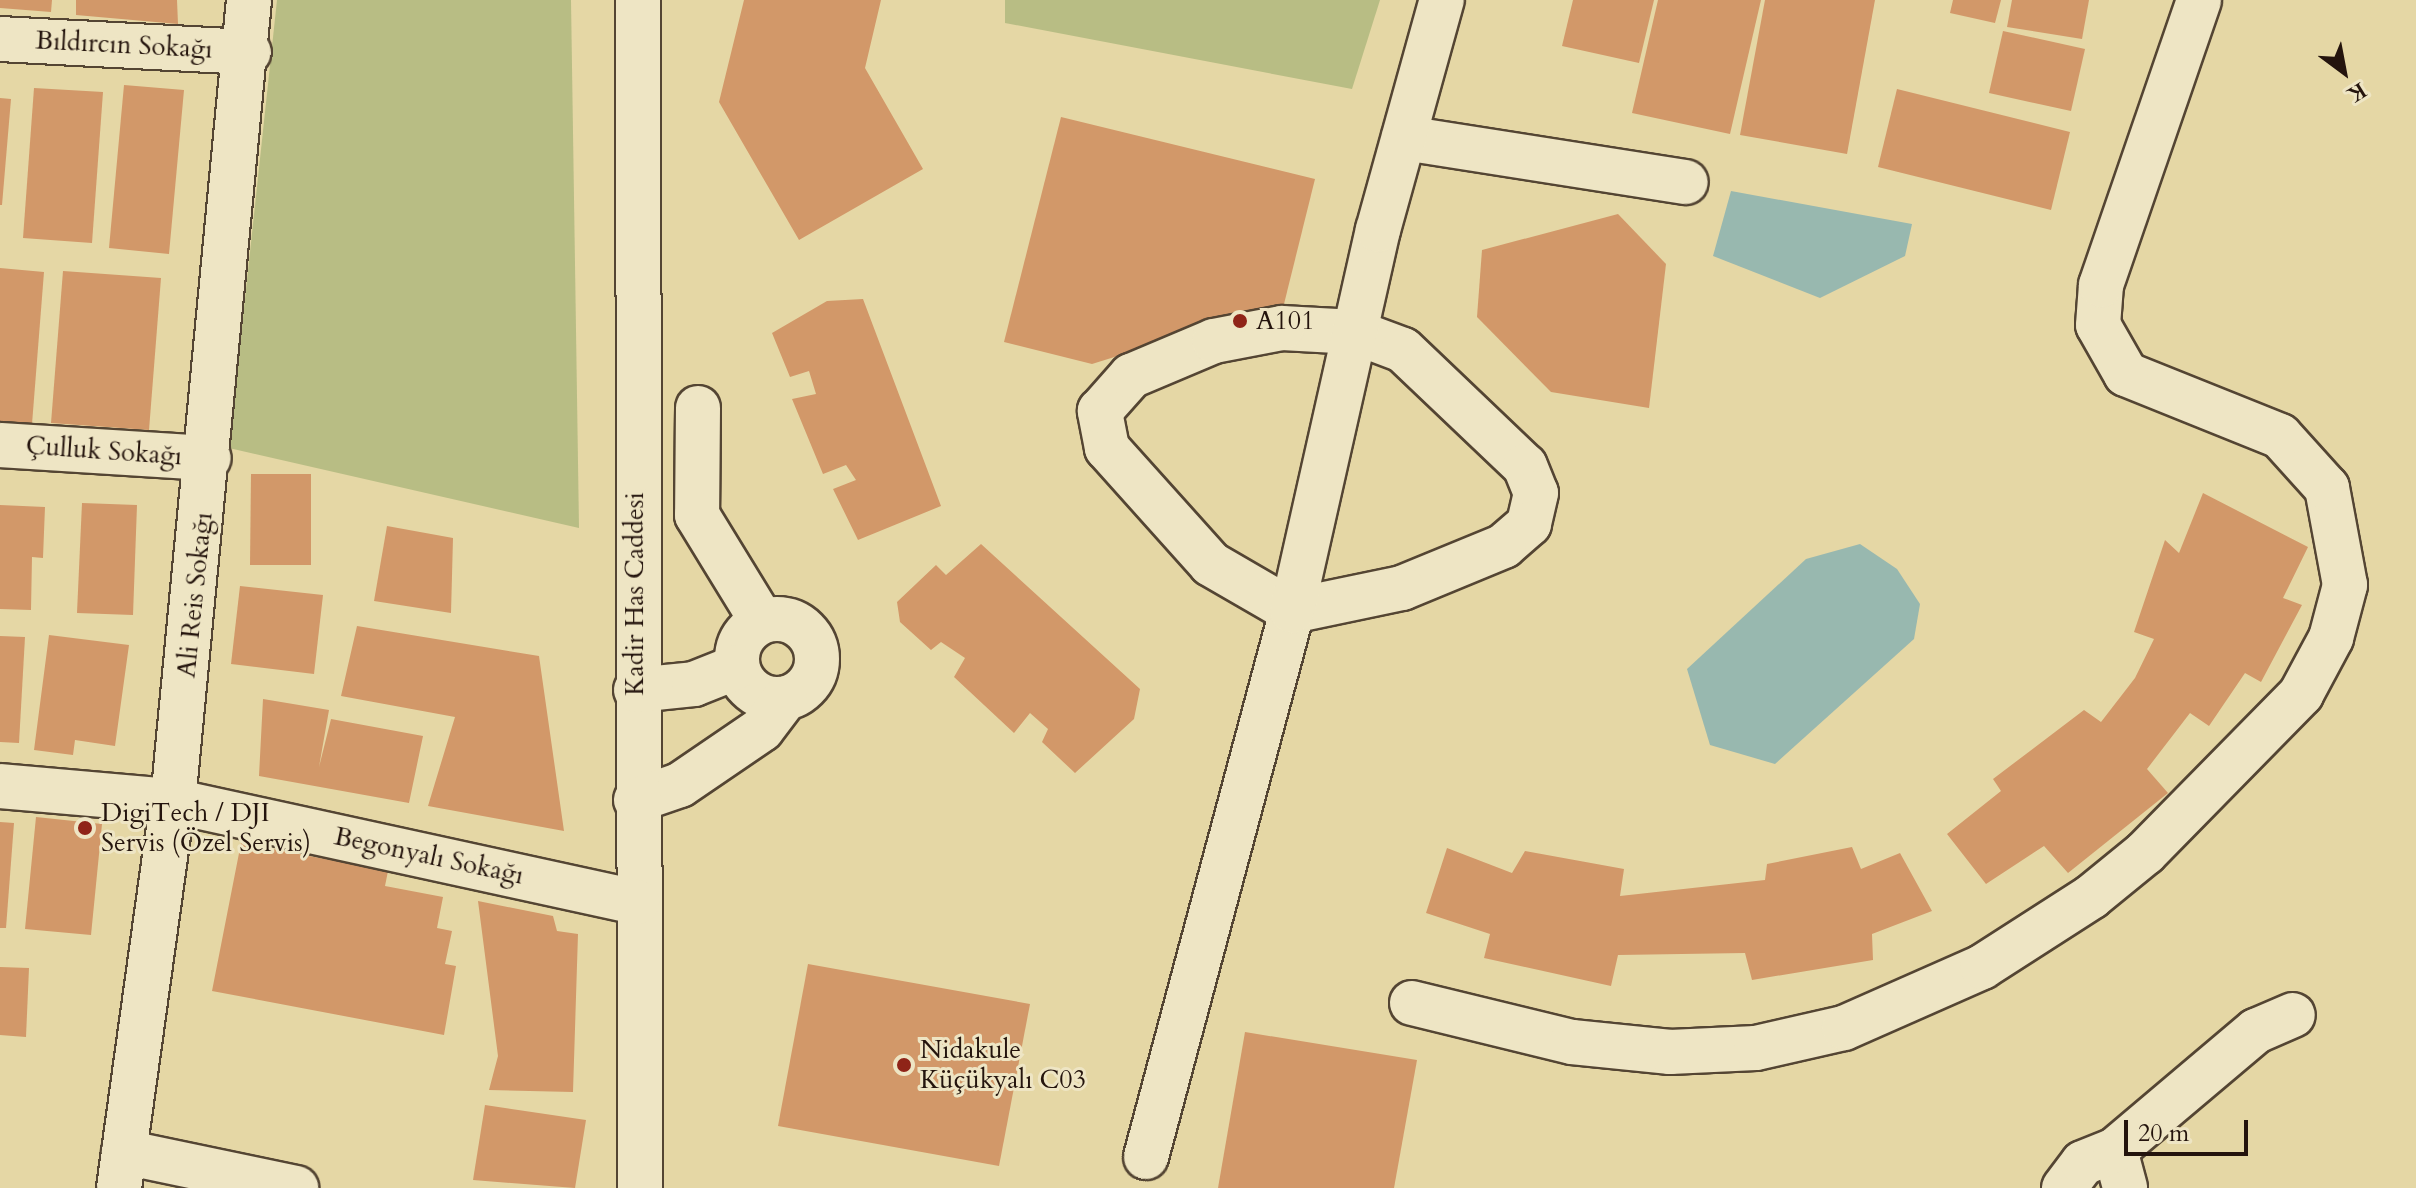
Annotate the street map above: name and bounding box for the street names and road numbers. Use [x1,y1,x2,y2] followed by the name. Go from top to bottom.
[35,25,213,65] street label: Bıldırcın Sokağı
[25,430,183,472] street label: Çulluk Sokağı
[619,492,651,696] street label: Kadir Has Caddesi
[171,511,219,679] street label: Ali Reis Sokağı
[331,821,527,891] street label: Begonyalı Sokağı

